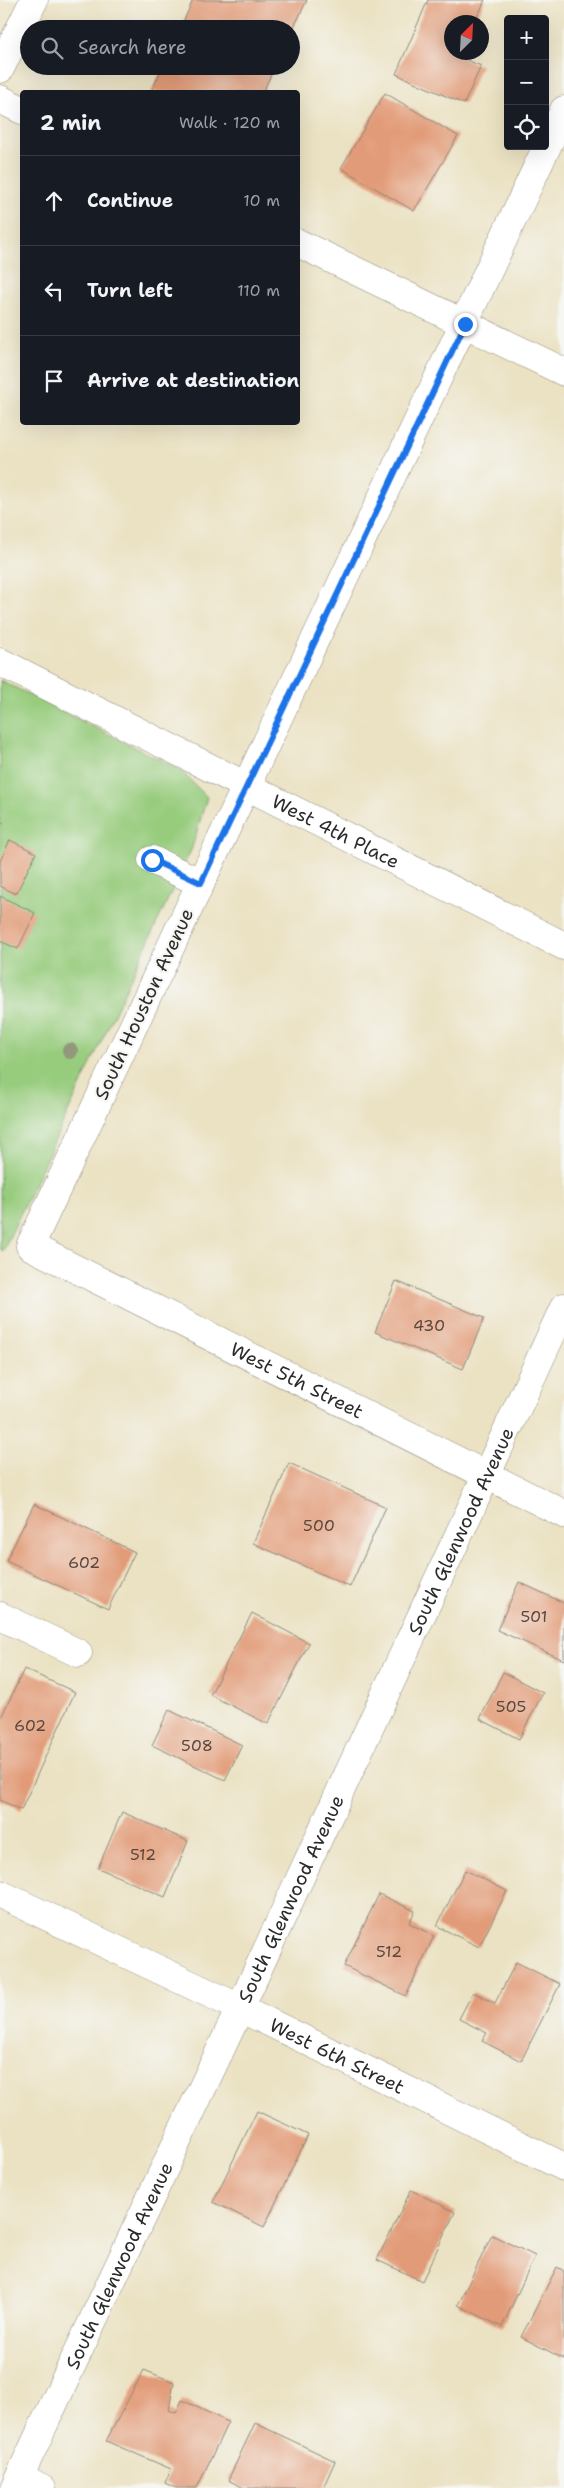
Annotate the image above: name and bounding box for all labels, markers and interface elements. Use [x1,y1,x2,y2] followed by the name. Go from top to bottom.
[444,15,489,60] north arrow
[504,15,549,150] map controls
[504,15,549,60] button: +
[20,20,300,75] search box
[38,34,66,62] icon: search
[78,35,187,60] text: Search here
[504,60,549,105] button: −
[504,105,549,150] button: locate
[40,109,101,137] text: 2 min
[179,112,280,133] text: Walk · 120 m
[40,187,68,215] icon: ahead
[87,188,173,213] text: Continue
[243,190,280,211] text: 10 m
[40,277,68,305] icon: left
[87,278,173,303] text: Turn left
[237,280,280,301] text: 110 m
[454,313,477,336] route end
[40,367,68,395] icon: arrive
[87,368,299,393] text: Arrive at destination
[268,788,404,874] street label: West 4th Place
[141,849,164,872] route start
[89,904,199,1104] street label: South Houston Avenue
[413,1315,445,1336] house number: 430
[226,1336,368,1424] street label: West 5th Street
[402,1423,519,1639] street label: South Glenwood Avenue
[303,1515,335,1536] house number: 500
[68,1552,100,1573] house number: 602
[520,1606,548,1627] house number: 501
[496,1696,526,1717] house number: 505
[14,1715,46,1736] house number: 602
[181,1735,213,1756] house number: 508
[232,1791,349,2006] street label: South Glenwood Avenue
[130,1844,156,1865] house number: 512
[376,1941,402,1962] house number: 512
[266,2012,409,2099] street label: West 6th Street
[59,2158,178,2373] street label: South Glenwood Avenue

